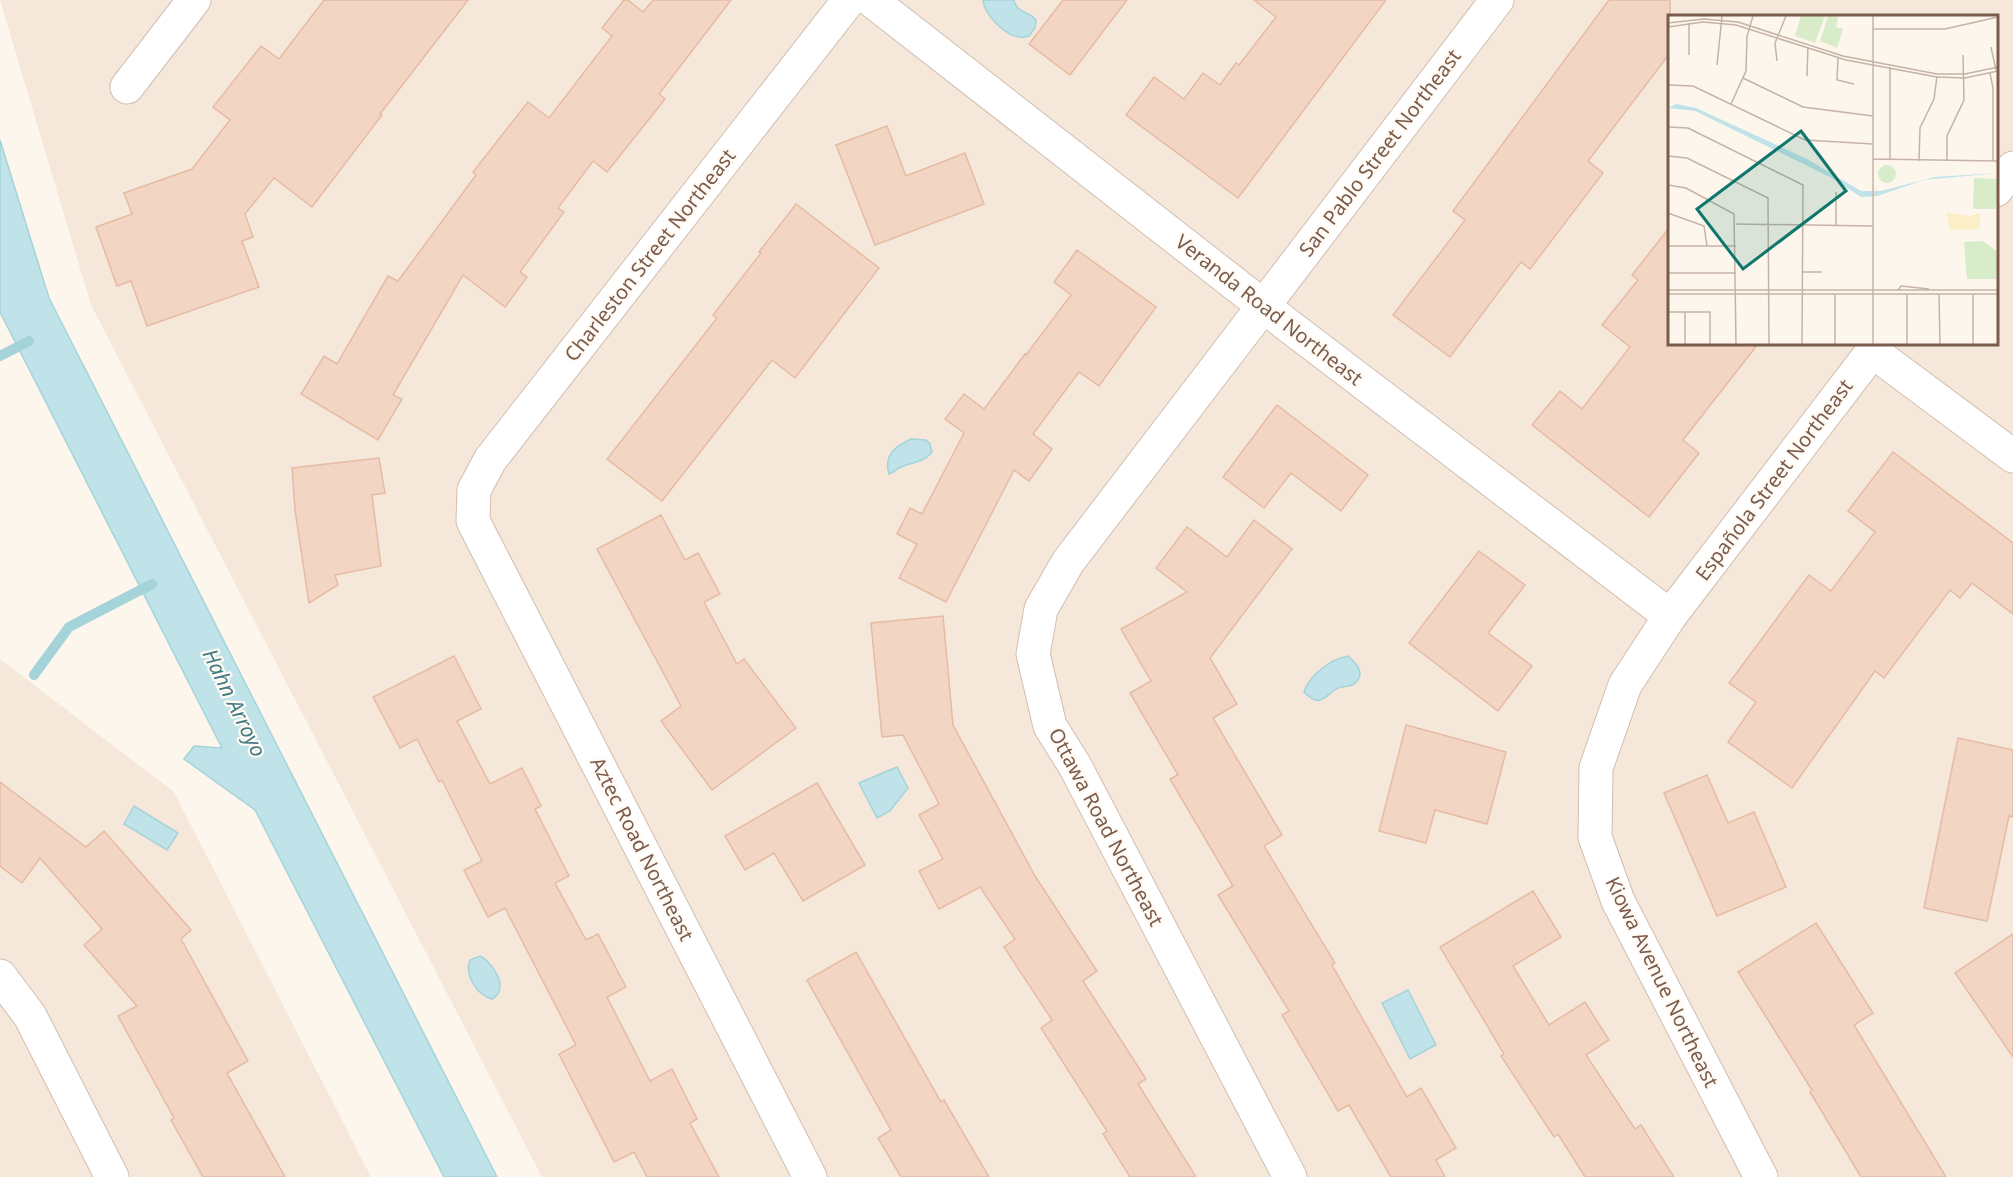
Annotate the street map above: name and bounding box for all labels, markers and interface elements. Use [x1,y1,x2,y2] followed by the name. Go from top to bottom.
[1668,15,1998,345] inset map
[1293,43,1467,262] street label: San Pablo Street Northeast
[558,143,741,367] street label: Charleston Street Northeast
[1170,228,1369,391] street label: Veranda Road Northeast
[1689,373,1858,586] street label: Española Street Northeast
[197,644,273,761] water label: Hahn Arroyo
[1043,723,1170,931] street label: Ottawa Road Northeast
[584,752,701,945] street label: Aztec Road Northeast
[1600,872,1725,1092] street label: Kiowa Avenue Northeast

